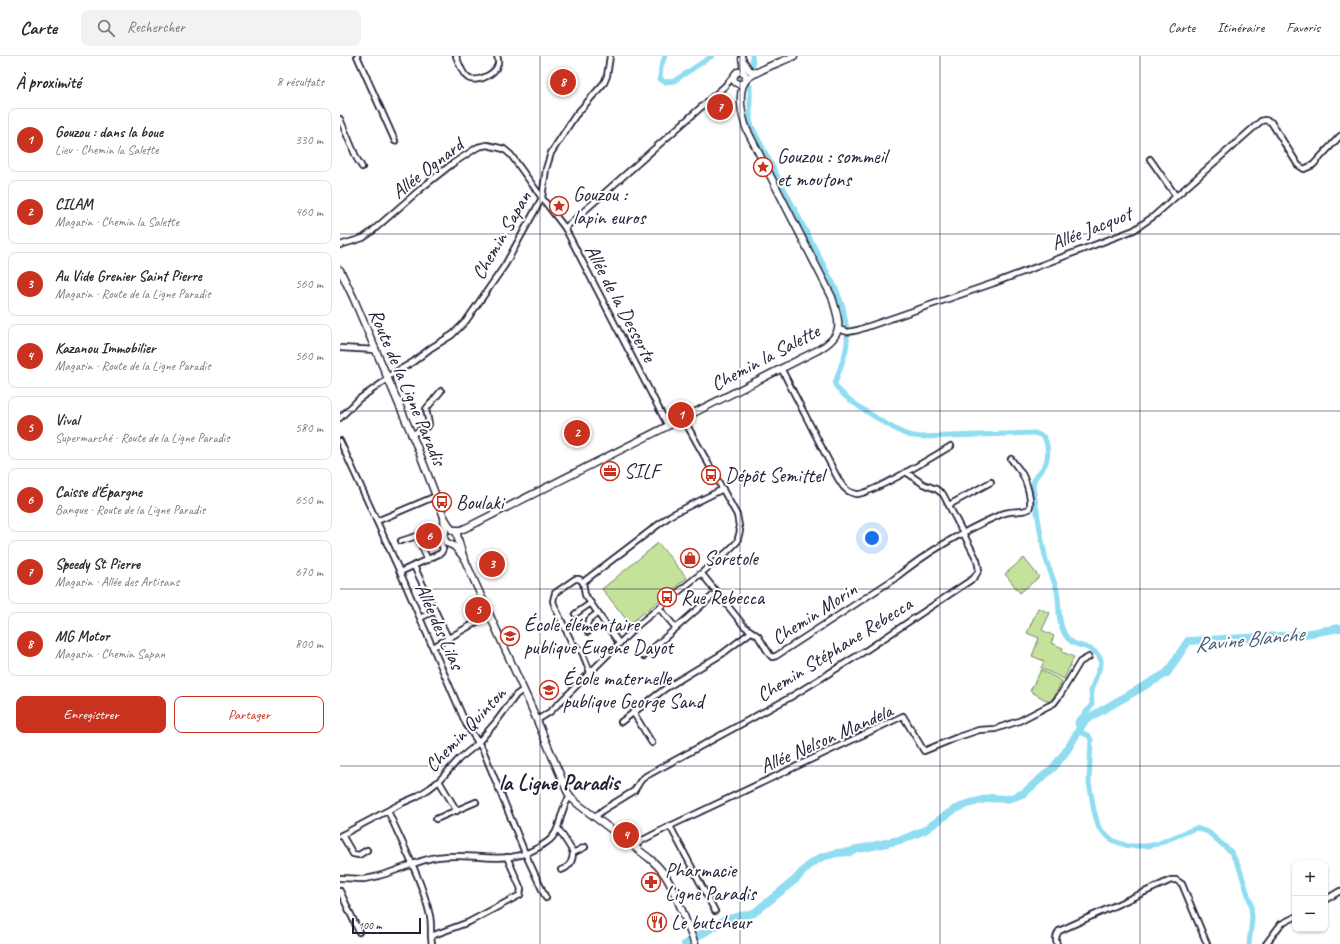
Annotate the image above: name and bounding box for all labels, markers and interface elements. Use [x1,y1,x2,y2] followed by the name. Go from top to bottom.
[81,10,361,46] search box
[20,16,57,40] text: Carte
[95,17,117,39] icon: search
[127,18,185,37] text: Rechercher
[1168,19,1195,36] text: Carte
[1217,19,1264,36] text: Itinéraire
[1286,19,1320,36] text: Favoris
[550,67,576,97] pin: 8
[16,72,81,93] text: À proximité
[276,74,324,90] text: 8 résultats
[707,92,733,122] pin: 7
[55,123,163,142] text: Gouzou : dans la boue
[386,131,471,204] street label: Allée Ognard
[27,132,33,148] text: 1
[295,132,323,148] text: 330 m
[55,142,158,158] text: Lieu · Chemin la Salette
[777,144,890,192] place label: Gouzou : sommeil et moutons
[752,156,774,178] place icon: Gouzou : sommeil et moutons
[573,182,647,230] place label: Gouzou : lapin euros
[466,186,537,284] street label: Chemin Sapan
[55,195,93,214] text: CILAM
[548,195,570,217] place icon: Gouzou : lapin euros
[1047,200,1138,256] street label: Allée Jacquot
[27,204,33,220] text: 2
[295,204,323,220] text: 460 m
[55,214,179,230] text: Magasin · Chemin la Salette
[579,240,663,367] street label: Allée de la Desserte
[55,267,202,286] text: Au Vide Grenier Saint Pierre
[27,276,33,292] text: 3
[295,276,323,292] text: 560 m
[55,286,211,302] text: Magasin · Route de la Ligne Paradis
[363,305,453,471] street label: Route de la Ligne Paradis
[707,318,825,396] street label: Chemin la Salette
[55,339,155,358] text: Kazanou Immobilier
[27,348,33,364] text: 4
[295,348,323,364] text: 560 m
[55,358,211,374] text: Magasin · Route de la Ligne Paradis
[668,400,694,430] pin: 1
[55,411,79,430] text: Vival
[564,418,590,448] pin: 2
[27,420,33,436] text: 5
[295,420,323,436] text: 580 m
[55,430,230,446] text: Supermarché · Route de la Ligne Paradis
[624,459,663,484] place label: SILF
[599,460,621,482] office icon: SILF
[725,463,828,488] place label: Dépôt Semittel
[700,464,722,486] bus stop icon: Dépôt Semittel
[55,483,142,502] text: Caisse d'Épargne
[456,490,506,515] place label: Boulaki
[431,491,453,513] bus stop icon: Boulaki
[27,492,33,508] text: 6
[295,492,323,508] text: 650 m
[55,502,205,518] text: Banque · Route de la Ligne Paradis
[416,521,442,551] pin: 6
[862,528,882,548] your location
[704,546,759,571] place label: Soretole
[679,547,701,569] shop icon: Soretole
[479,549,505,579] pin: 3
[55,555,140,574] text: Speedy St Pierre
[27,564,33,580] text: 7
[295,564,323,580] text: 670 m
[55,574,179,590] text: Magasin · Allée des Artisans
[767,576,862,650] street label: Chemin Morin
[409,579,471,675] street label: Allée des Lilas
[681,585,766,610] place label: Rue Rebecca
[656,586,678,608] bus stop icon: Rue Rebecca
[752,590,918,707] street label: Chemin Stéphane Rebecca
[465,595,491,625] pin: 5
[524,612,675,660] place label: École élémentaire publique Eugene Dayot
[1193,620,1308,658] water label: Ravine Blanche
[499,625,521,647] school or university icon: École élémentaire publique Eugene Dayot
[55,627,109,646] text: MG Motor
[27,636,33,652] text: 8
[295,636,323,652] text: 800 m
[55,646,165,662] text: Magasin · Chemin Sapan
[563,666,707,714] place label: École maternelle publique George Sand
[538,679,560,701] school or university icon: École maternelle publique George Sand
[419,681,512,777] street label: Chemin Quinton
[16,696,166,733] button: Enregistrer
[174,696,324,733] button: Partager
[756,697,898,779] street label: Allée Nelson Mandela
[499,769,622,797] district label: la Ligne Paradis
[613,820,639,850] pin: 4
[665,858,758,906] place label: Pharmacie Ligne Paradis
[1292,860,1328,932] map controls
[1292,860,1328,896] button: +
[640,871,662,893] pharmacy icon: Pharmacie Ligne Paradis
[1292,896,1328,932] button: −
[671,910,753,935] place label: Le butcheur
[646,911,668,933] restaurant icon: Le butcheur
[352,916,421,935] scale bar
[358,918,382,932] text: 100 m

